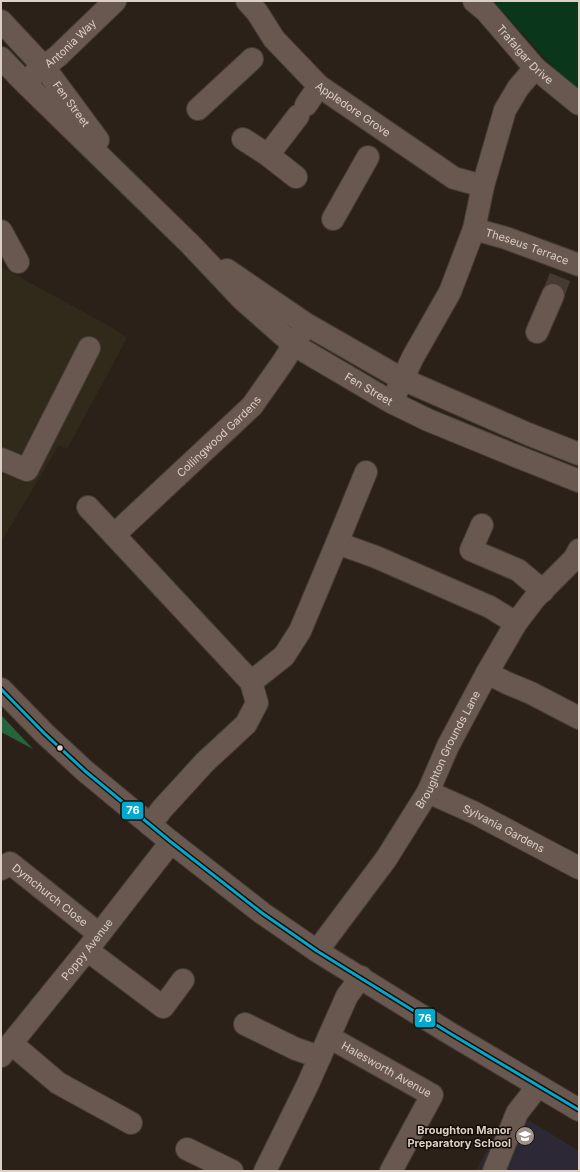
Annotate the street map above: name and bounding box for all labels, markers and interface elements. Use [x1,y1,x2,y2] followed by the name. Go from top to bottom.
[42,16,99,71] street label: Antonia Way
[494,21,556,87] street label: Trafalgar Drive
[50,78,93,130] street label: Fen Street
[313,79,393,140] street label: Appledore Grove
[484,226,571,268] street label: Theseus Terrace
[342,369,396,409] street label: Fen Street
[174,393,264,480] street label: Collingwood Gardens
[412,688,483,811] street label: Broughton Grounds Lane
[55,743,65,753] unlabelled marker
[121,801,144,820] line badge: 76
[460,801,547,856] street label: Sylvania Gardens
[126,803,140,817] text: 76
[9,861,91,929] street label: Dymchurch Close
[58,916,116,983] street label: Poppy Avenue
[414,1008,436,1028] line badge: 76
[418,1011,432,1025] text: 76
[339,1039,434,1100] street label: Halesworth Avenue
[407,1123,512,1150] place label: Broughton Manor Preparatory School
[514,1125,536,1147] school or university icon: Broughton Manor Preparatory School

